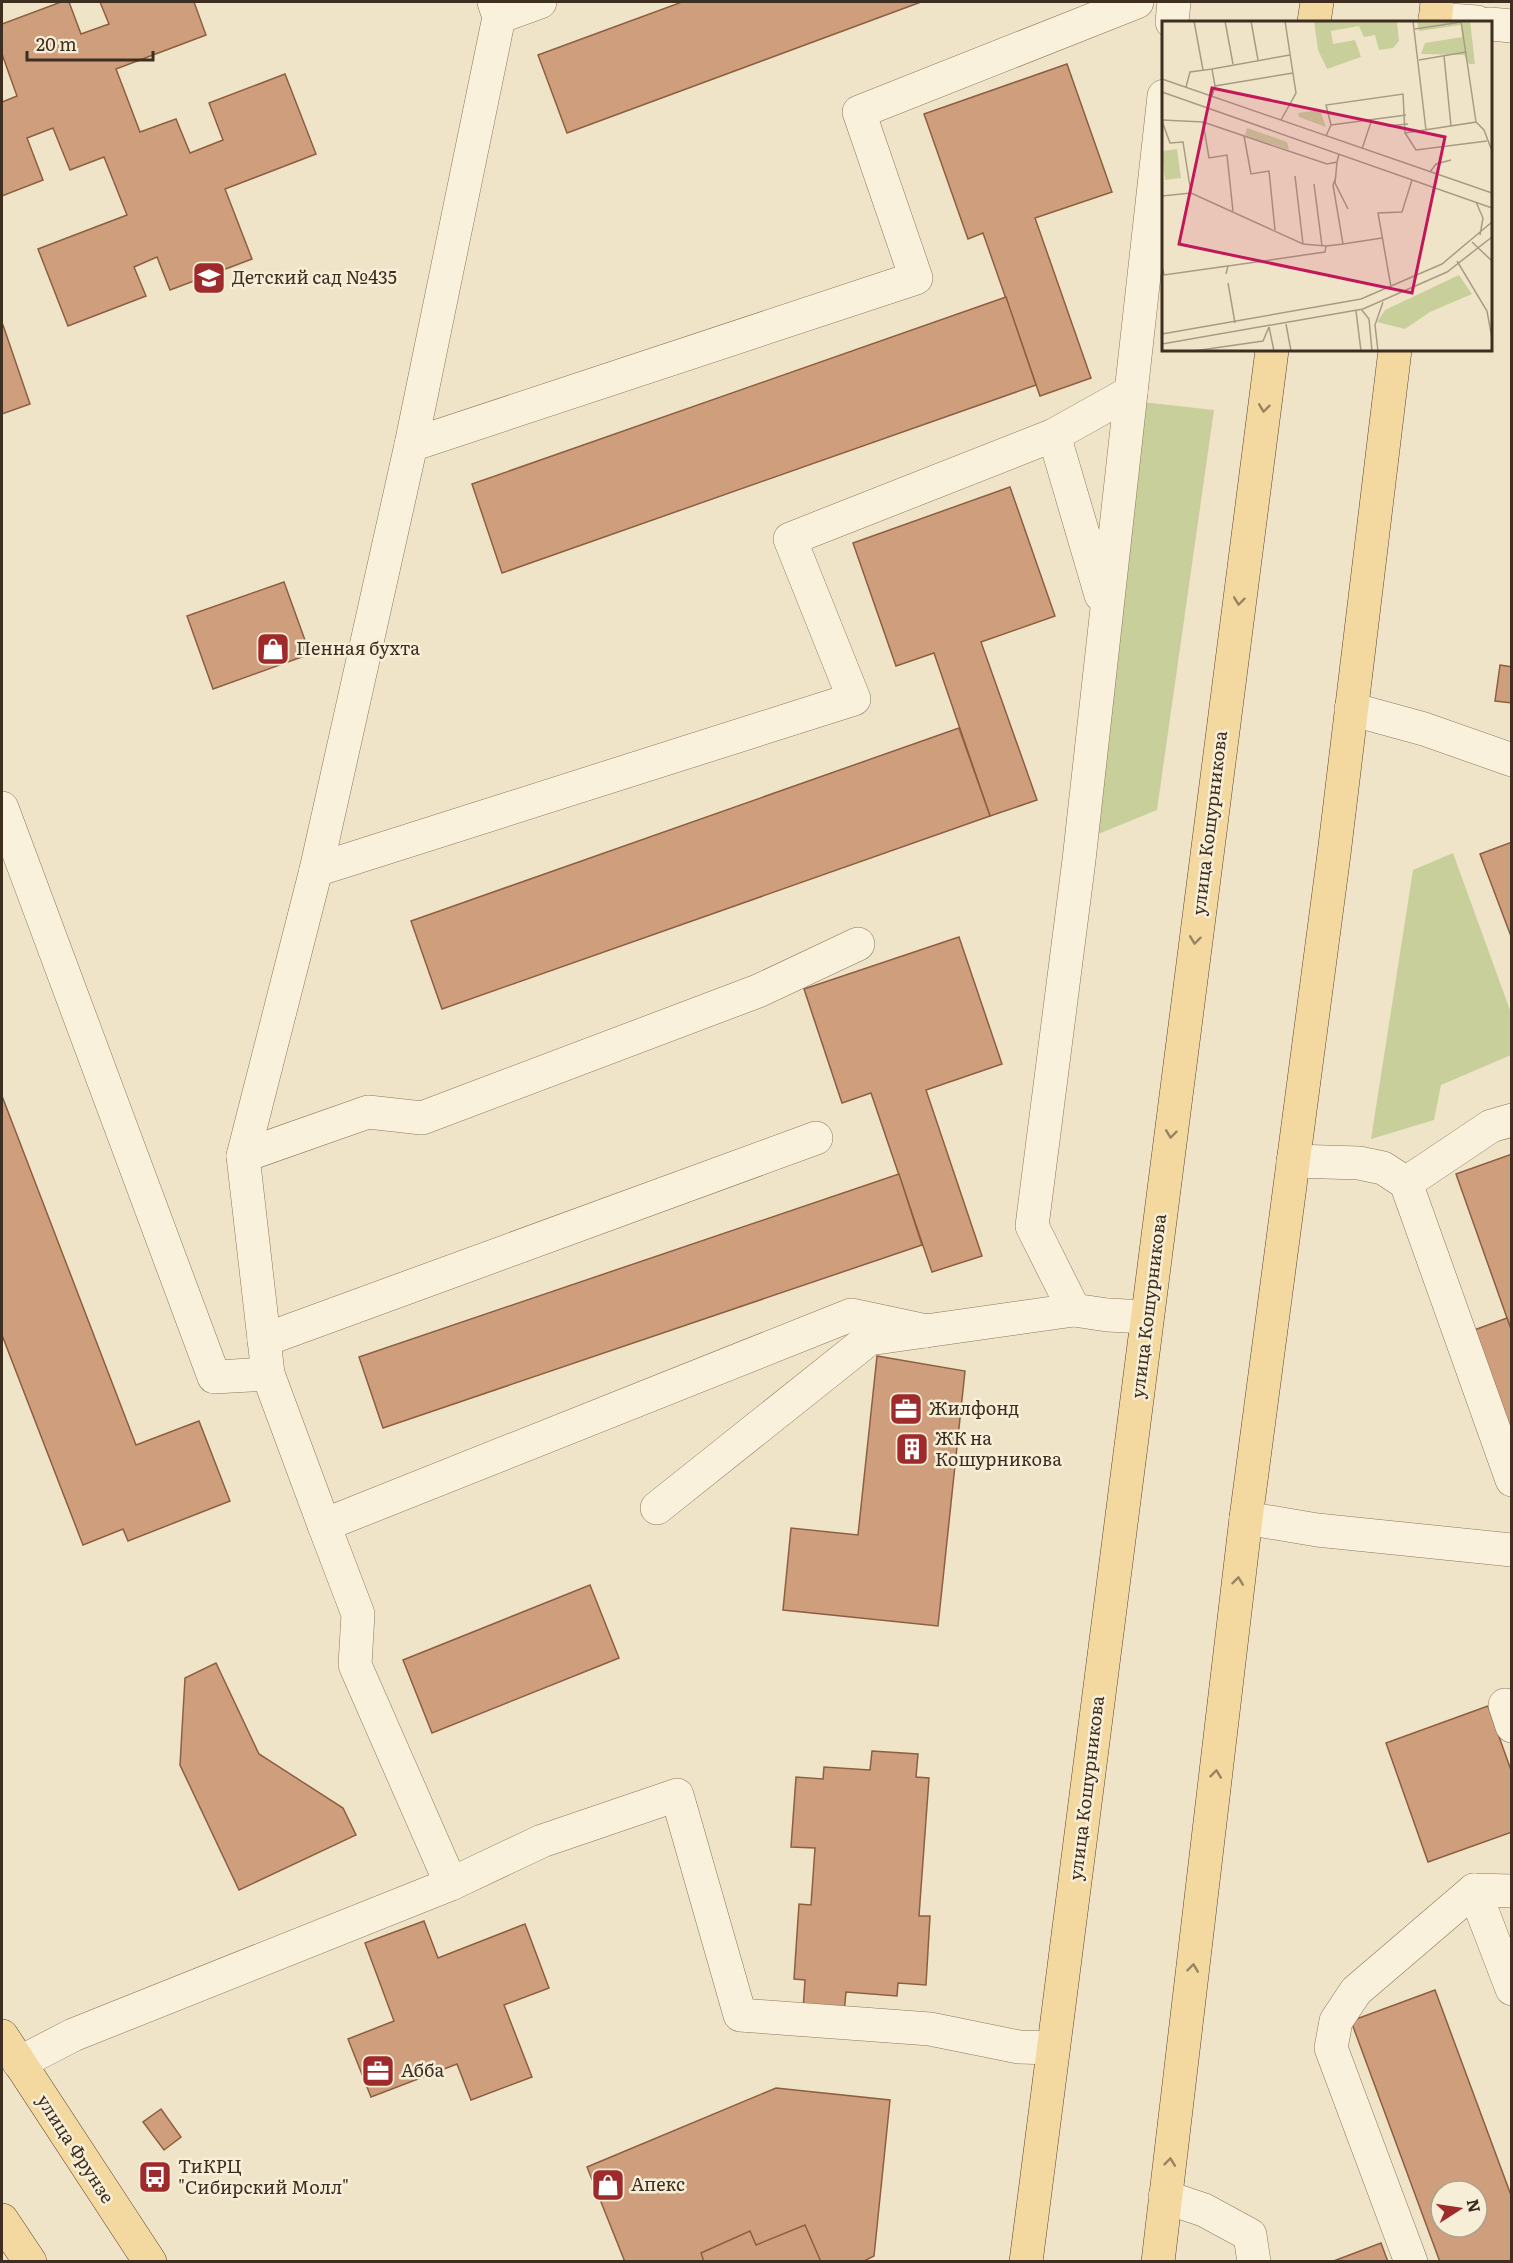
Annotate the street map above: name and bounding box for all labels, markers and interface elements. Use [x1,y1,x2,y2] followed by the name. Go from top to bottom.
[1162,21,1492,351] inset map
[27,24,153,62] scale bar
[36,30,77,57] text: 20 m
[191,260,227,296] school or university icon: Детский сад №435
[232,263,397,290] place label: Детский сад №435
[1259,403,1271,412] one-way arrow
[1233,596,1246,605] one-way arrow
[255,631,291,667] shop icon: Пенная бухта
[296,634,420,661] place label: Пенная бухта
[1184,729,1233,917] street label: улица Кошурникова
[1189,935,1202,945] one-way arrow
[1165,1129,1177,1138] one-way arrow
[1123,1212,1172,1400] street label: улица Кошурникова
[888,1391,924,1427] office icon: Жилфонд
[929,1394,1019,1421] place label: Жилфонд
[935,1424,1062,1472] place label: ЖК на Кошурникова
[894,1431,930,1467] building icon: ЖК на Кошурникова
[1232,1576,1244,1585] one-way arrow
[1061,1694,1110,1882] street label: улица Кошурникова
[1209,1770,1221,1779] one-way arrow
[1186,1964,1198,1973] one-way arrow
[360,2053,396,2089] office icon: Абба
[401,2056,444,2083] place label: Абба
[31,2088,122,2208] street label: улица Фрунзе
[178,2152,349,2200] place label: ТиКРЦ "Сибирский Молл"
[1163,2157,1175,2166] one-way arrow
[137,2159,173,2195] bus stop icon: ТиКРЦ "Сибирский Молл"
[590,2167,626,2203] shop icon: Апекс
[631,2170,685,2197] place label: Апекс
[1429,2179,1489,2239] north arrow
[1462,2197,1488,2215] text: N

